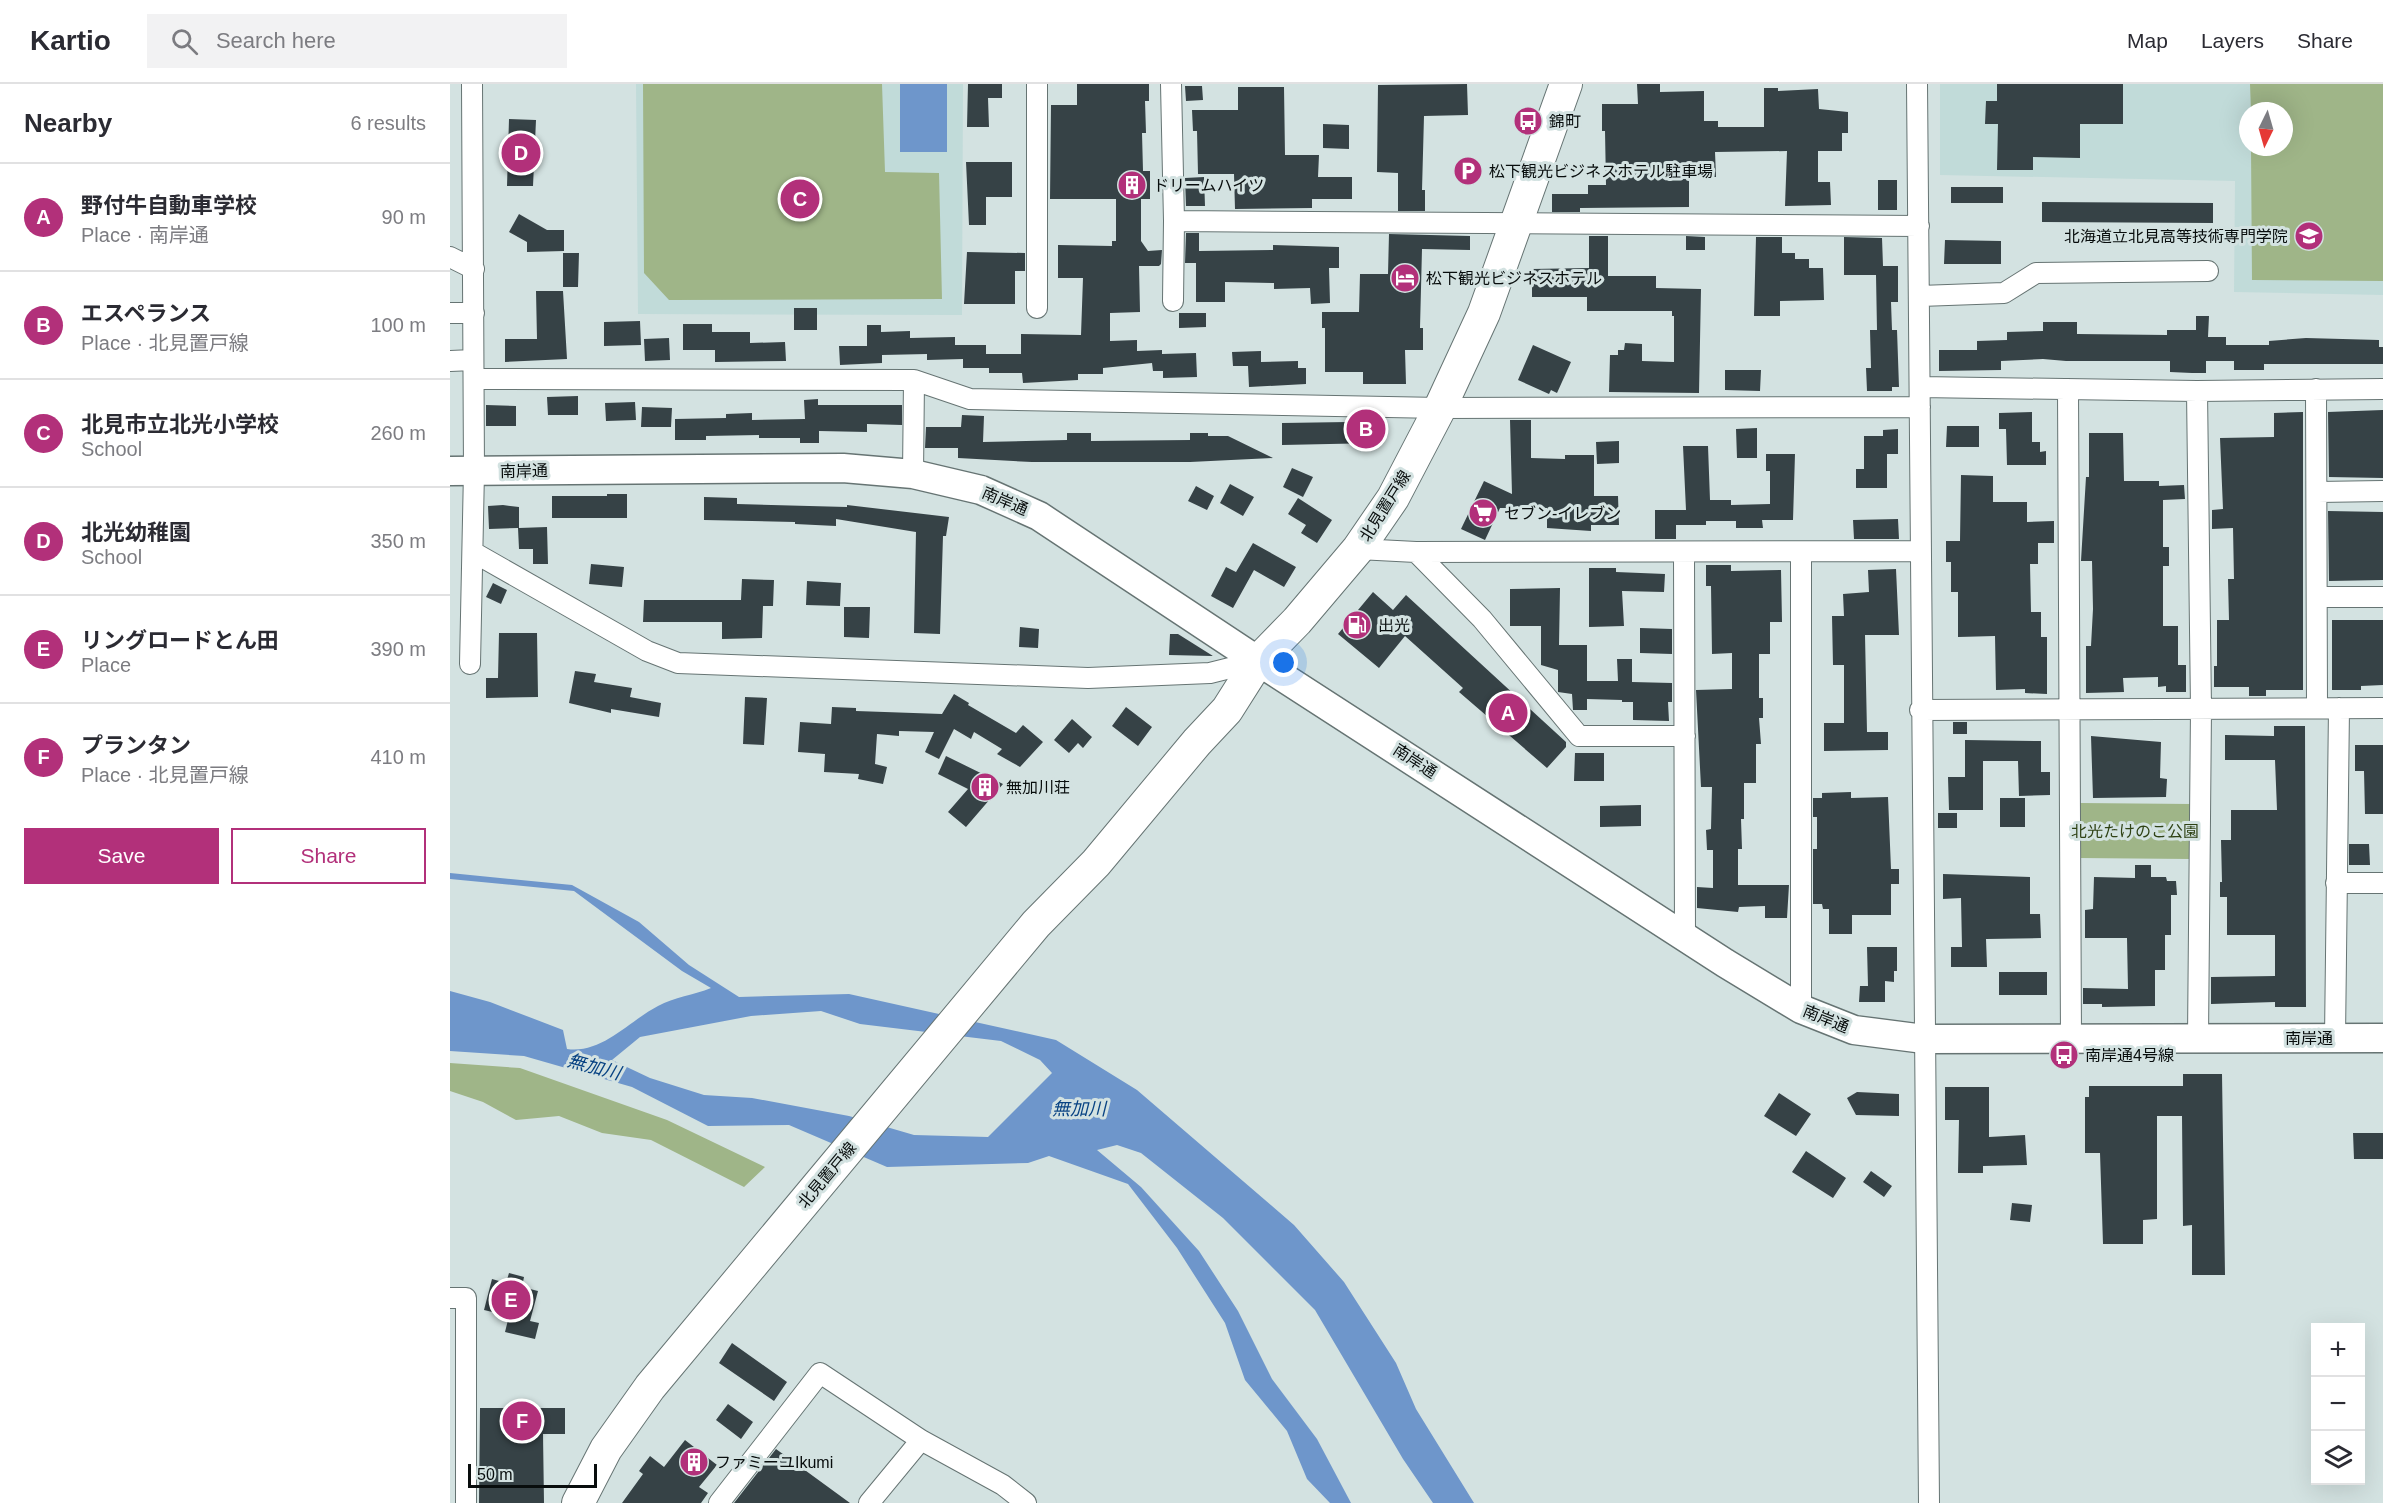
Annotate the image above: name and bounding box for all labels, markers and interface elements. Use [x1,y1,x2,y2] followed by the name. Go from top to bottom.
[147,14,567,68] search box
[30,25,111,56] text: Kartio
[168,25,201,58] icon: search
[216,28,336,53] text: Search here
[2127,29,2168,52] text: Map
[2201,29,2264,52] text: Layers
[2297,29,2353,52] text: Share
[2239,102,2293,156] north arrow
[1512,105,1544,137] bus stop icon: 錦町
[24,108,112,138] text: Nearby
[350,112,426,134] text: 6 results
[1549,113,1581,130] place label: 錦町
[502,130,540,176] pin: D
[1452,155,1484,187] parking icon: 松下観光ビジネスホテル駐車場
[1489,163,1713,180] place label: 松下観光ビジネスホテル駐車場
[1116,169,1148,201] building icon: ドリームハイツ
[780,176,820,222] pin: C
[1153,177,1264,194] place label: ドリームハイツ
[81,193,257,218] text: 野付牛自動車学校
[36,206,51,228] text: A
[382,206,426,228] text: 90 m
[2293,220,2325,252] school or university icon: 北海道立北見高等技術専門学院
[81,224,209,246] text: Place · 南岸通
[2064,228,2288,245] place label: 北海道立北見高等技術専門学院
[1389,262,1421,294] hotel icon: 松下観光ビジネスホテル
[1426,270,1602,287] place label: 松下観光ビジネスホテル
[81,301,211,326] text: エスペランス
[36,314,51,336] text: B
[370,314,426,336] text: 100 m
[81,332,249,354] text: Place · 北見置戸線
[1346,406,1386,452] pin: B
[81,412,279,437] text: 北見市立北光小学校
[36,422,51,444] text: C
[370,422,426,444] text: 260 m
[81,438,142,460] text: School
[500,462,548,480] street label: 南岸通
[1357,468,1413,544] street label: 北見置戸線
[980,484,1030,518] street label: 南岸通
[1467,497,1499,529] supermarket icon: セブン-イレブン
[1504,505,1621,522] place label: セブン-イレブン
[81,520,191,545] text: 北光幼稚園
[36,530,51,552] text: D
[370,530,426,552] text: 350 m
[81,546,142,568] text: School
[1341,609,1373,641] fuel station icon: 出光
[1378,617,1410,634] place label: 出光
[81,628,279,653] text: リングロードとん田
[37,638,50,660] text: E
[370,638,426,660] text: 390 m
[1269,648,1298,677] your location
[81,654,131,676] text: Place
[1488,690,1528,736] pin: A
[81,733,191,758] text: プランタン
[1390,741,1440,781] street label: 南岸通
[37,746,50,768] text: F
[370,746,426,768] text: 410 m
[81,764,249,786] text: Place · 北見置戸線
[969,771,1001,803] building icon: 無加川荘
[1006,779,1070,796] place label: 無加川荘
[2071,823,2199,840] park label: 北光たけのこ公園
[24,828,219,884] button: Save
[231,828,426,884] button: Share
[1801,1002,1851,1036] street label: 南岸通
[2285,1030,2333,1047] street label: 南岸通
[2048,1039,2080,1071] bus stop icon: 南岸通4号線
[2085,1047,2174,1064] place label: 南岸通4号線
[565,1050,625,1084] water label: 無加川
[1052,1099,1108,1119] water label: 無加川
[795,1139,859,1211] street label: 北見置戸線
[492,1278,530,1322] pin: E
[2311,1323,2365,1485] map controls
[2311,1323,2365,1377] button: +
[2311,1377,2365,1431] button: −
[502,1398,542,1444] pin: F
[2311,1431,2365,1485] button: layers
[678,1446,710,1478] building icon: ファミーユIkumi
[715,1454,833,1471] place label: ファミーユIkumi
[468,1461,597,1488] scale bar
[477,1466,513,1483] text: 50 m

